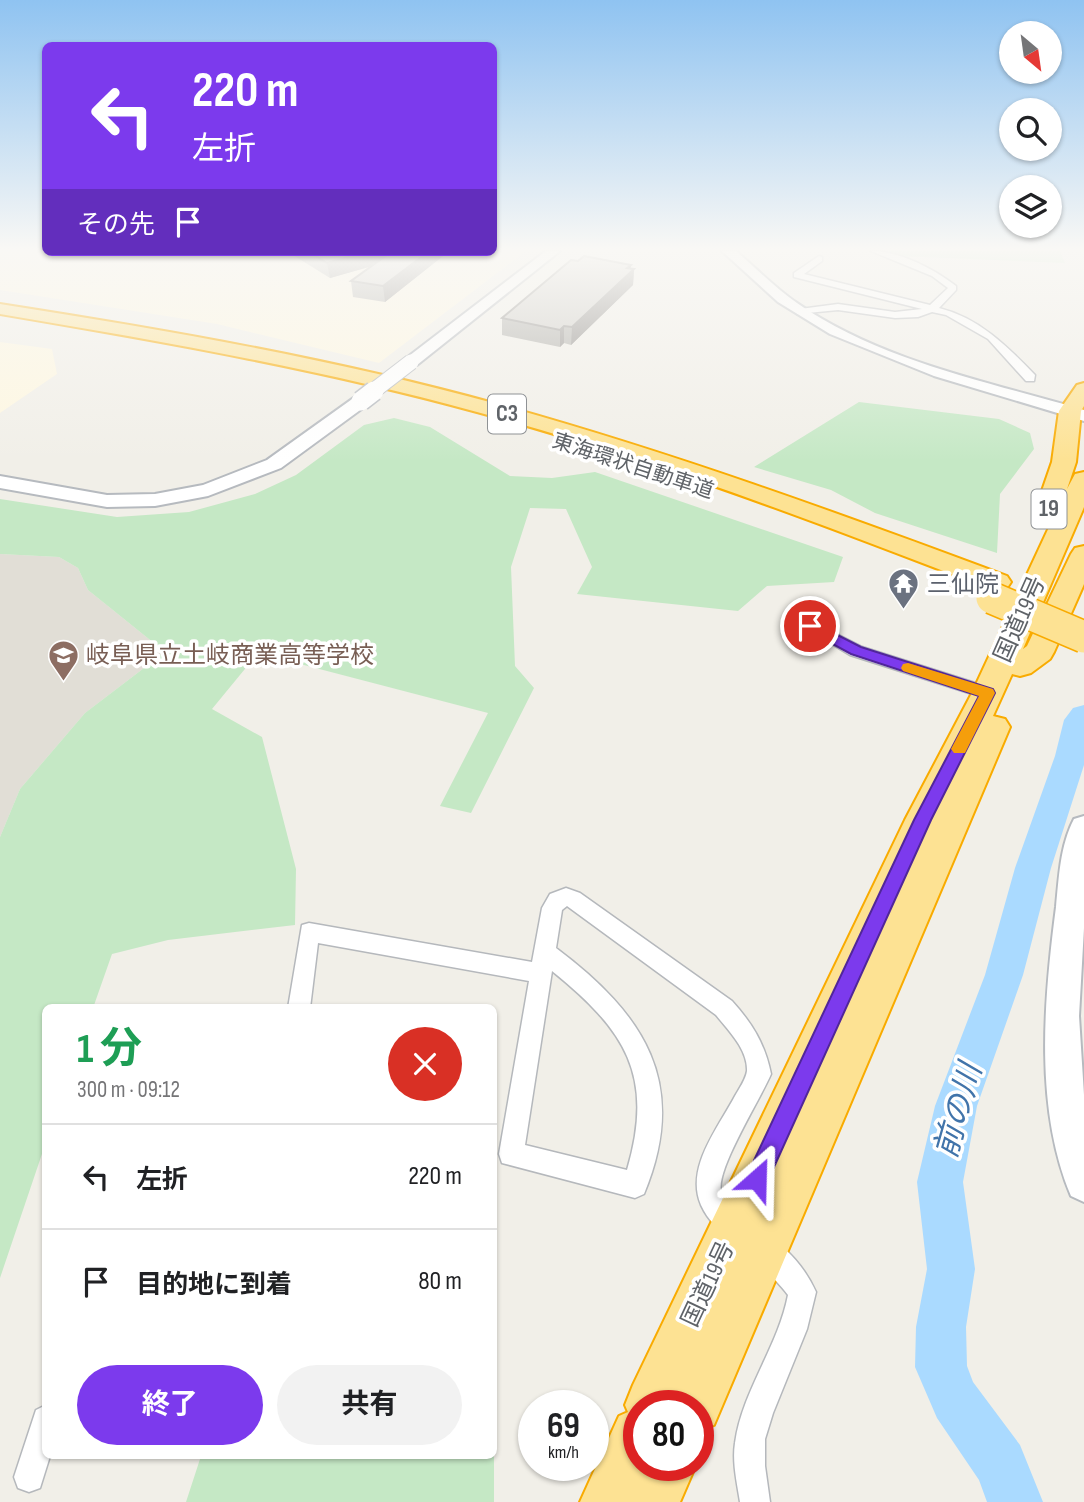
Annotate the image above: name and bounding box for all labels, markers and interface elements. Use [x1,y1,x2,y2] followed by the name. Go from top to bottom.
[999,21,1062,84] north arrow
[999,21,1062,238] map controls
[192,62,298,121] text: 220 m
[77,70,168,161] icon: left
[999,98,1062,161] button: search
[192,130,256,169] text: 左折
[999,175,1062,238] button: layers
[169,203,207,241] icon: arrive
[77,210,155,241] text: その先
[488,394,526,434] road number: C3
[549,428,717,504] street label: 東海環状自動車道
[1032,489,1066,528] road number: 19
[887,567,921,611] temple icon: 三仙院
[927,570,999,599] place label: 三仙院
[988,572,1052,666] street label: 国道19号
[780,596,840,656] pin
[791,607,829,645] icon: arrive
[46,638,80,682] school or university icon: 岐阜県立土岐商業高等学校
[86,641,374,670] place label: 岐阜県立土岐商業高等学校
[77,1024,142,1075] text: 1 分
[388,1027,462,1101] button: close
[927,1057,992,1163] water label: 前の川
[77,1076,180,1104] text: 300 m · 09:12
[720,1142,794,1216] position arrow
[77,1158,115,1196] icon: left
[408,1161,462,1192] text: 220 m
[136,1165,188,1196] text: 左折
[676,1237,740,1331] street label: 国道19号
[77,1263,115,1301] icon: arrive
[418,1266,462,1297] text: 80 m
[136,1270,292,1301] text: 目的地に到着
[77,1365,263,1445] button: 終了
[277,1365,462,1445] button: 共有
[623,1390,714,1481] speed limit sign: 80
[547,1405,580,1448] text: 69
[548,1442,579,1463] text: km/h

